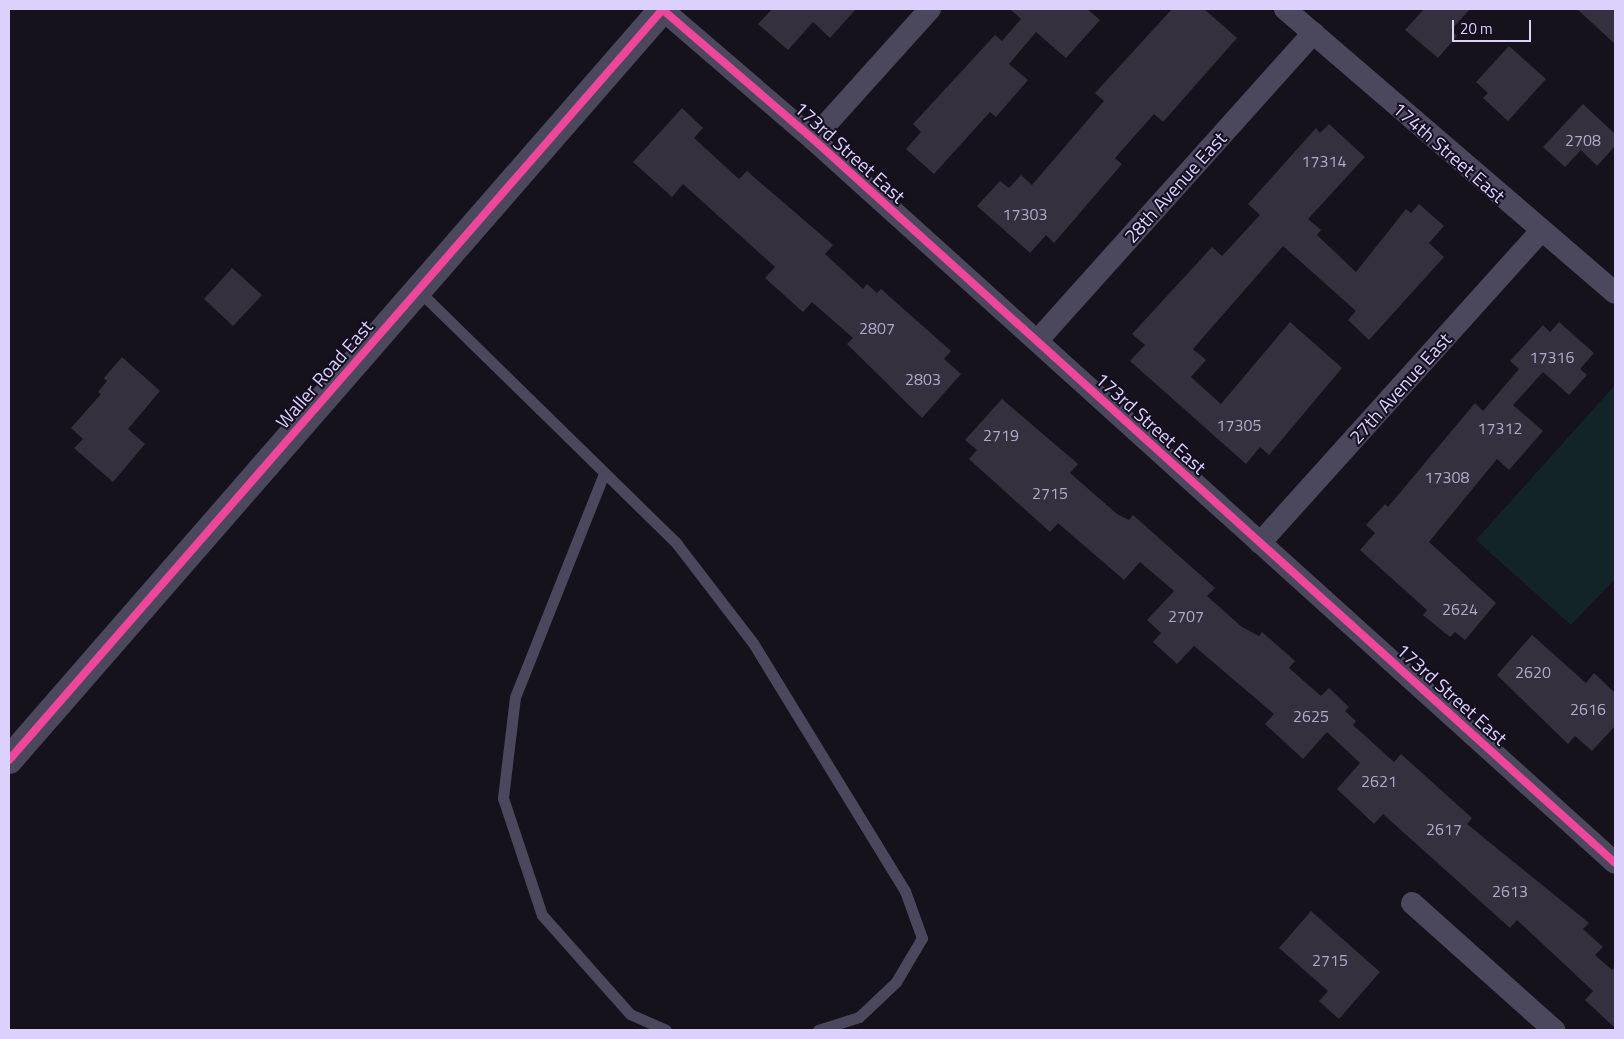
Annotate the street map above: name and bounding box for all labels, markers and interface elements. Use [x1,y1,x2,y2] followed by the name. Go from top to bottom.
[1454,10,1533,42] scale bar
[1460,17,1493,40] text: 20 m
[790,96,910,208] street label: 173rd Street East
[1388,97,1510,207] street label: 174th Street East
[1119,127,1231,247] street label: 28th Avenue East
[1565,130,1601,150] house number: 2708
[1302,151,1346,171] house number: 17314
[1003,204,1047,224] house number: 17303
[271,315,377,433] street label: Waller Road East
[859,318,895,338] house number: 2807
[1344,328,1456,448] street label: 27th Avenue East
[1530,347,1574,367] house number: 17316
[1091,367,1211,479] street label: 173rd Street East
[905,369,941,389] house number: 2803
[1217,415,1261,435] house number: 17305
[1478,418,1522,438] house number: 17312
[983,425,1019,445] house number: 2719
[1425,467,1469,487] house number: 17308
[1032,483,1068,503] house number: 2715
[1442,599,1478,619] house number: 2624
[1168,606,1204,626] house number: 2707
[1392,638,1512,750] street label: 173rd Street East
[1515,662,1551,682] house number: 2620
[1570,699,1606,719] house number: 2616
[1293,706,1329,726] house number: 2625
[1361,771,1397,791] house number: 2621
[1426,819,1462,839] house number: 2617
[1492,881,1528,901] house number: 2613
[1312,950,1348,970] house number: 2715

